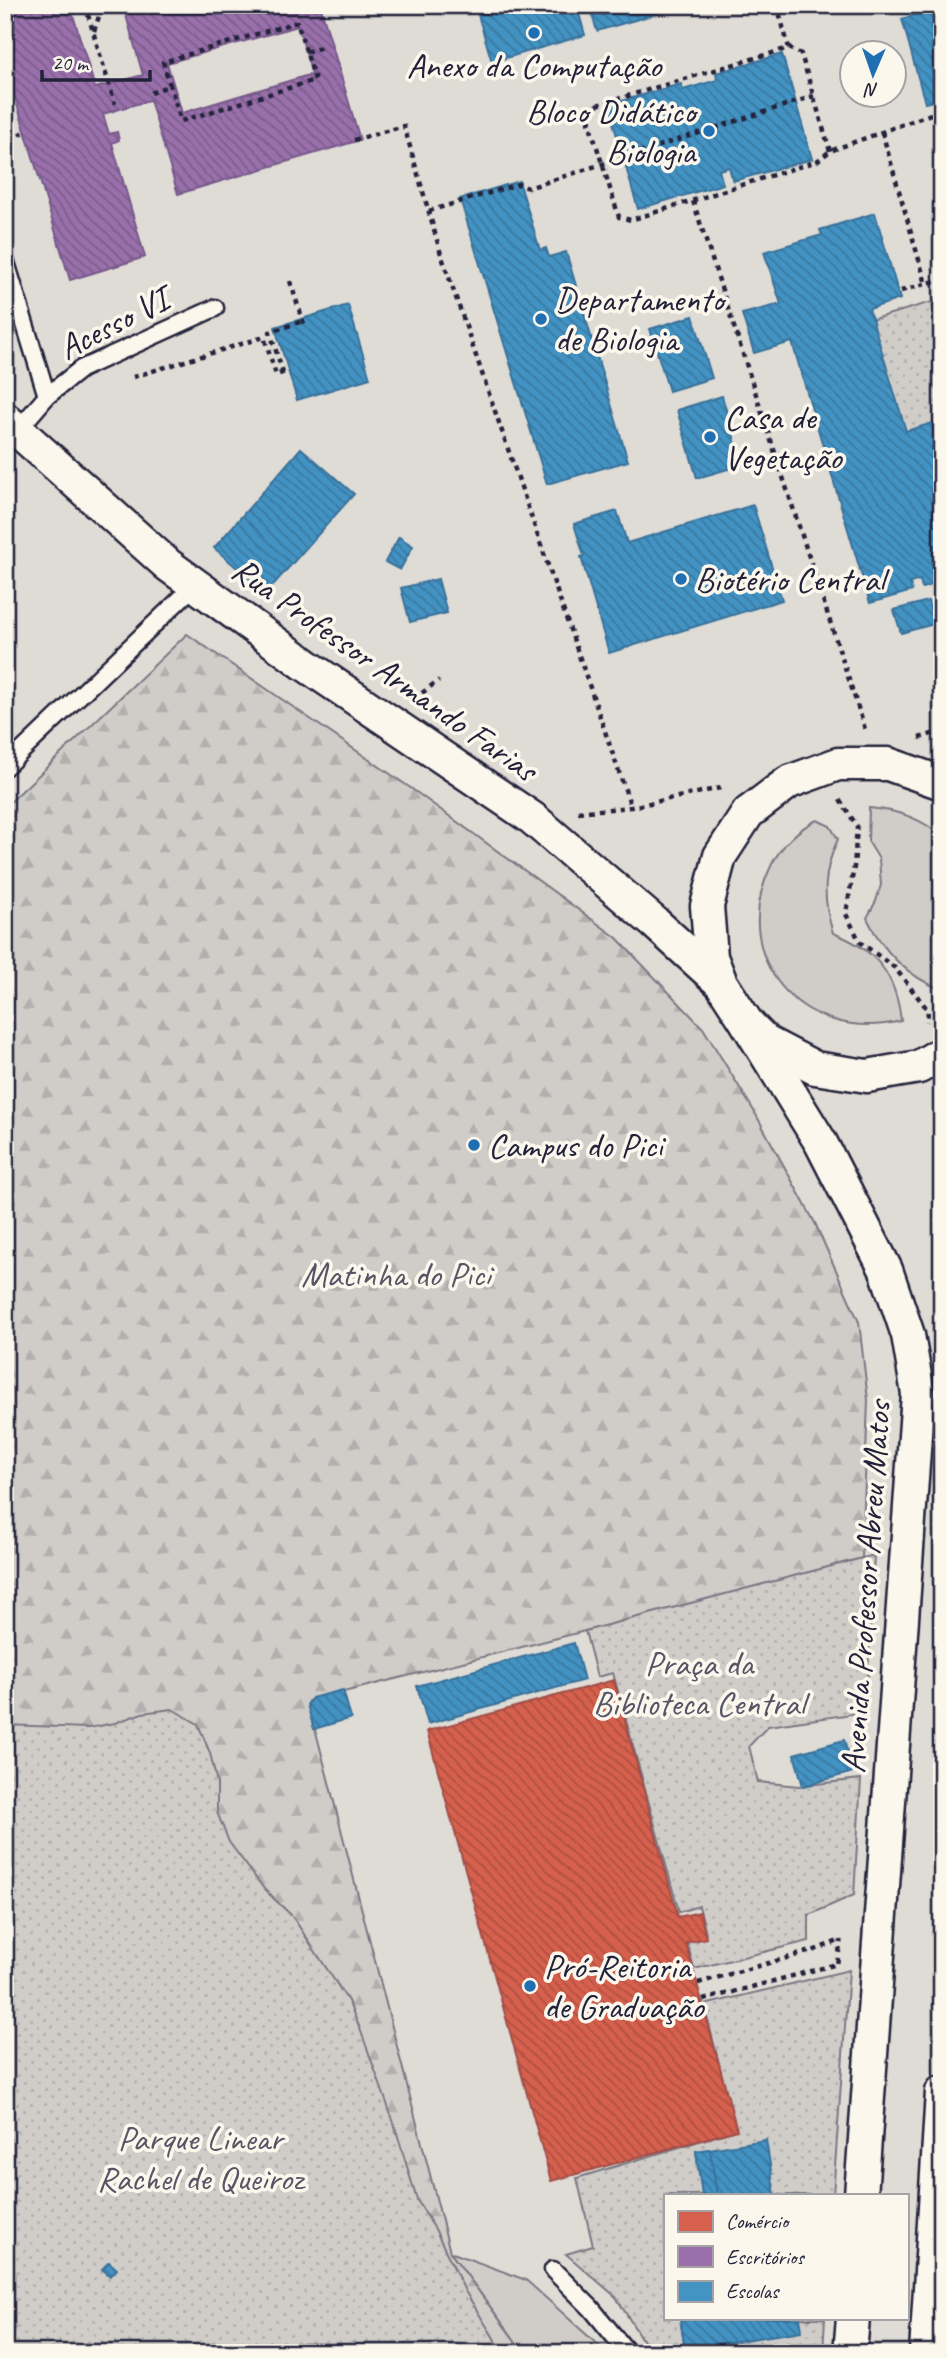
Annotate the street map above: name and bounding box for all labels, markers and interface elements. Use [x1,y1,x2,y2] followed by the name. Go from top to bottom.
[526,25,542,41] marker: Anexo da Computação
[42,38,150,82] scale bar
[838,38,908,108] north arrow
[407,43,663,88] place label: Anexo da Computação
[52,50,90,76] text: 20 m
[863,78,879,102] text: N
[526,89,699,174] place label: Bloco Didático Biologia
[701,123,717,139] marker: Bloco Didático Biologia
[51,273,183,370] street label: Acesso VI
[555,277,727,362] place label: Departamento de Biologia
[533,311,549,327] marker: Departamento de Biologia
[724,395,843,480] place label: Casa de Vegetação
[702,429,718,445] marker: Casa de Vegetação
[223,547,549,794] street label: Rua Professor Armando Farias
[695,557,891,602] place label: Biotério Central
[673,571,689,587] marker: Biotério Central
[488,1123,667,1168] place label: Campus do Pici
[466,1137,482,1153] marker: Campus do Pici
[301,1252,495,1297] park label: Matinha do Pici
[830,1396,901,1775] street label: Avenida Professor Abreu Matos
[593,1641,811,1726] park label: Praça da Biblioteca Central
[544,1944,705,2029] place label: Pró-Reitoria de Graduação
[522,1978,538,1994] marker: Pró-Reitoria de Graduação
[97,2116,306,2201] park label: Parque Linear Rachel de Queiroz
[664,2194,908,2320] legend
[726,2208,791,2234] text: Comércio
[726,2244,805,2270] text: Escritórios
[726,2278,780,2304] text: Escolas

